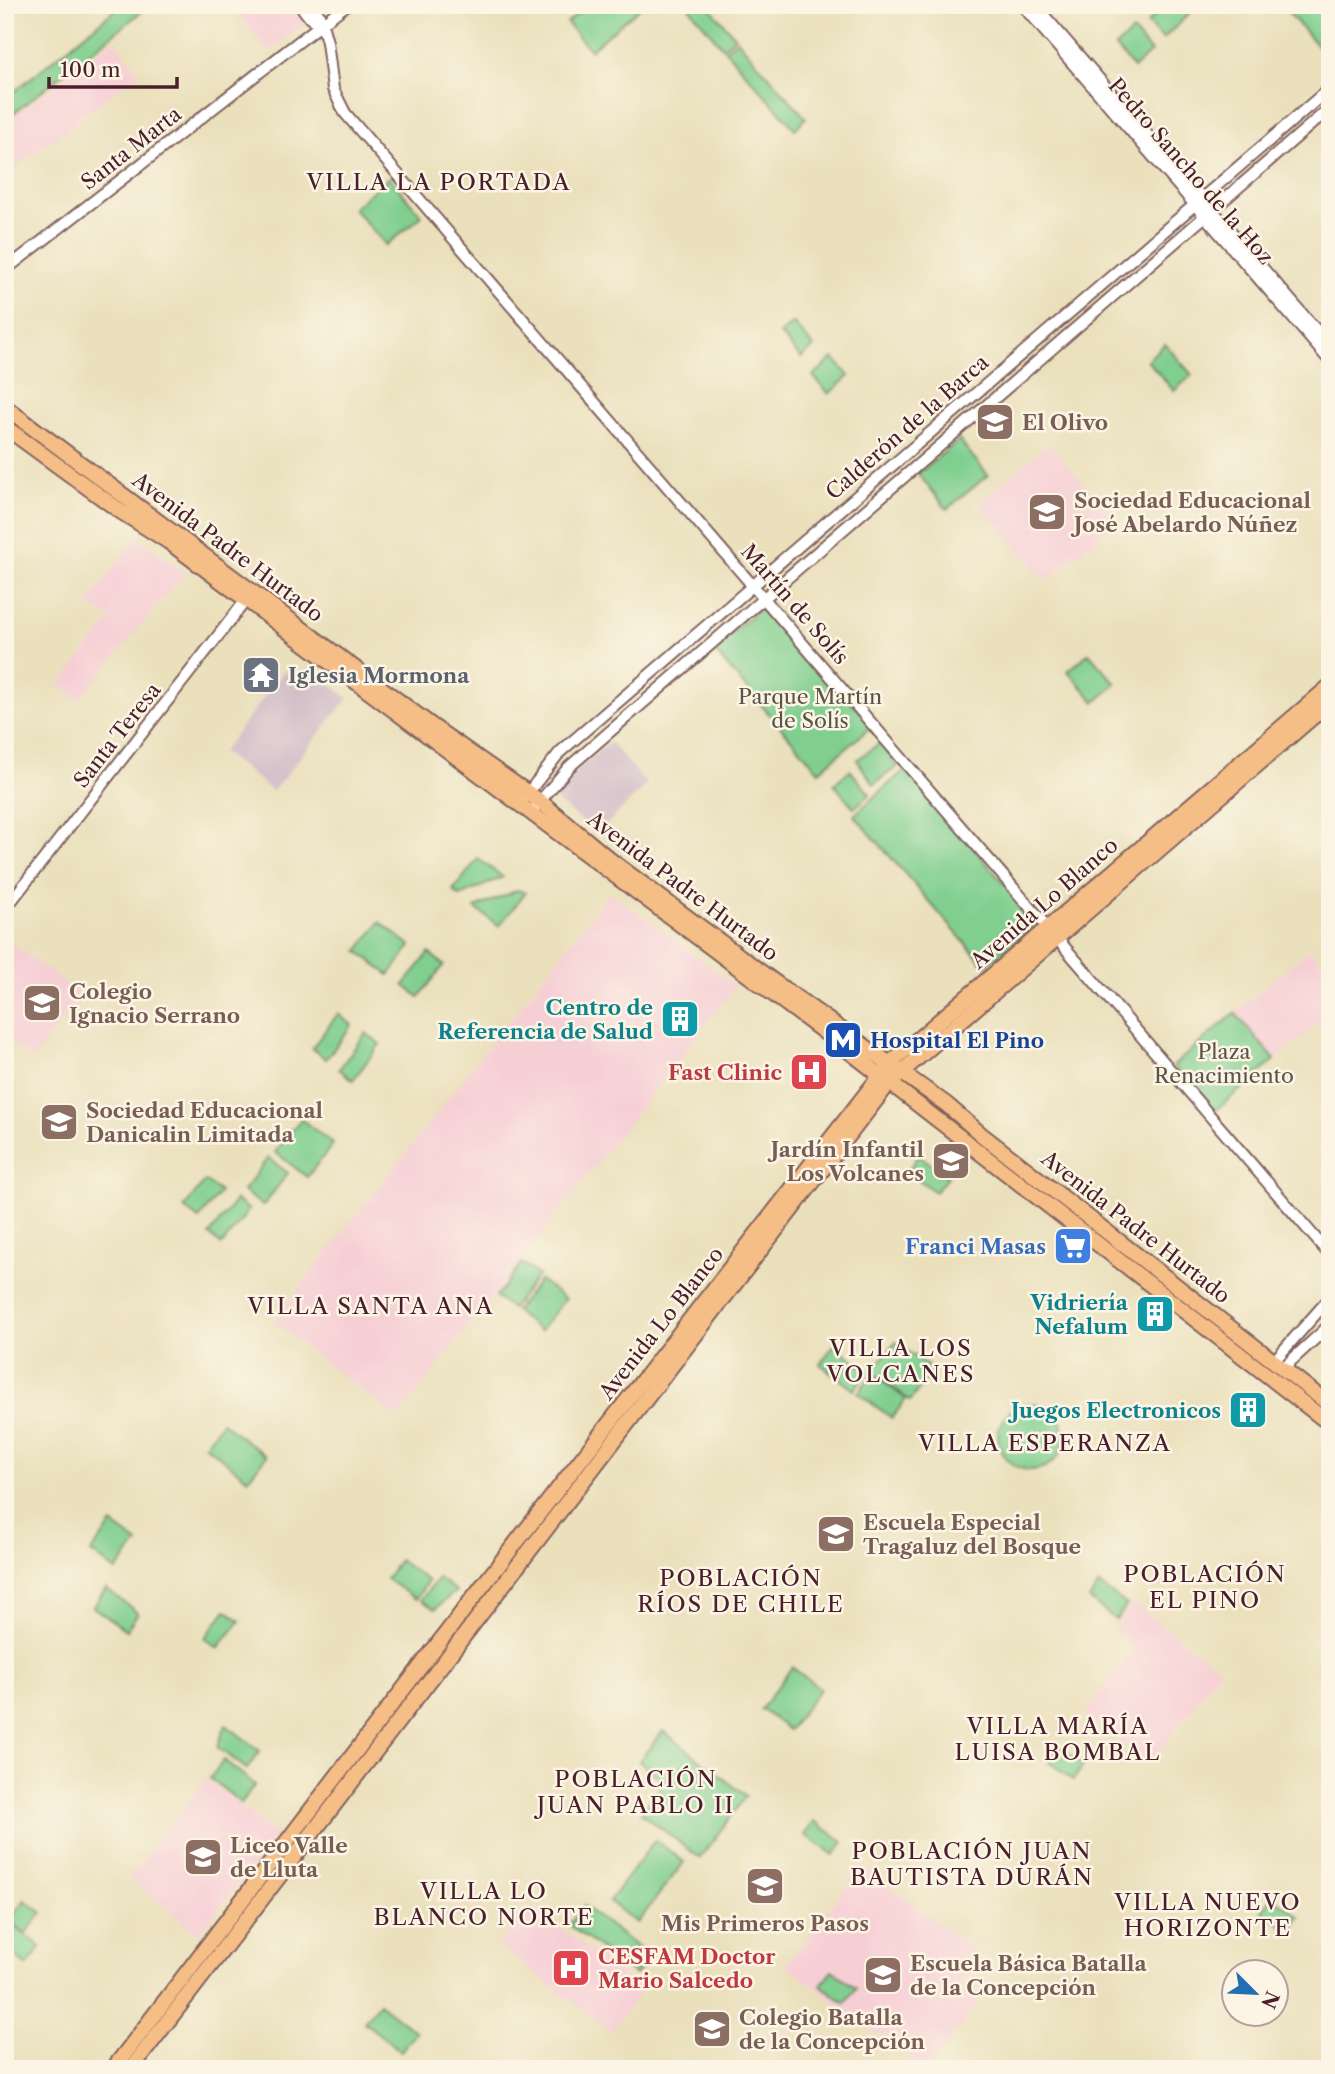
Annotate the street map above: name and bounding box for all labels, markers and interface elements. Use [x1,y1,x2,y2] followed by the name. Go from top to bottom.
[49,46,177,90] scale bar
[60,57,121,82] text: 100 m
[1103,73,1279,269] street label: Pedro Sancho de la Hoz
[76,101,187,195] street label: Santa Marta
[305,168,572,196] district label: VILLA LA PORTADA
[821,349,994,504] street label: Calderón de la Barca
[974,401,1016,443] school or university icon: El Olivo
[1022,410,1108,435] place label: El Olivo
[127,466,328,627] street label: Avenida Padre Hurtado
[1070,488,1311,537] place label: Sociedad Educacional José Abelardo Núñez
[1026,491,1068,533] school or university icon: Sociedad Educacional José Abelardo Núñez
[736,539,854,669] street label: Martín de Solís
[240,654,282,696] temple icon: Iglesia Mormona
[288,663,470,688] place label: Iglesia Mormona
[68,677,166,792] street label: Santa Teresa
[738,684,882,733] park label: Parque Martín de Solís
[582,805,783,966] street label: Avenida Padre Hurtado
[965,832,1123,974] street label: Avenida Lo Blanco
[69,979,240,1028] place label: Colegio Ignacio Serrano
[21,982,63,1024] school or university icon: Colegio Ignacio Serrano
[438,995,653,1044] place label: Centro de Referencia de Salud
[659,998,701,1040] building icon: Centro de Referencia de Salud
[822,1019,864,1061] metro station icon: Hospital El Pino
[870,1028,1044,1053] place label: Hospital El Pino
[1154,1039,1294,1088] park label: Plaza Renacimiento
[788,1051,830,1093] hospital icon: Fast Clinic
[668,1060,782,1085] place label: Fast Clinic
[86,1098,323,1147] place label: Sociedad Educacional Danicalin Limitada
[38,1101,80,1143] school or university icon: Sociedad Educacional Danicalin Limitada
[767,1137,924,1186] place label: Jardín Infantil Los Volcanes
[930,1140,972,1182] school or university icon: Jardín Infantil Los Volcanes
[1036,1145,1235,1308] street label: Avenida Padre Hurtado
[1052,1225,1094,1267] supermarket icon: Franci Masas
[905,1234,1046,1259] place label: Franci Masas
[593,1242,728,1405] street label: Avenida Lo Blanco
[1029,1290,1129,1339] place label: Vidriería Nefalum
[247,1292,494,1320] district label: VILLA SANTA ANA
[1134,1293,1176,1335] building icon: Vidriería Nefalum
[825,1334,976,1388] district label: VILLA LOS VOLCANES
[1227,1389,1269,1431] building icon: Juegos Electronicos
[1007,1398,1221,1423] place label: Juegos Electronicos
[917,1429,1172,1457] district label: VILLA ESPERANZA
[863,1510,1081,1559] place label: Escuela Especial Tragaluz del Bosque
[815,1513,857,1555] school or university icon: Escuela Especial Tragaluz del Bosque
[1123,1560,1287,1614] district label: POBLACIÓN EL PINO
[637,1564,845,1618] district label: POBLACIÓN RÍOS DE CHILE
[955,1712,1161,1766] district label: VILLA MARÍA LUISA BOMBAL
[534,1765,735,1819] district label: POBLACIÓN JUAN PABLO II
[230,1833,348,1882] place label: Liceo Valle de Lluta
[182,1836,224,1878] school or university icon: Liceo Valle de Lluta
[850,1837,1094,1891] district label: POBLACIÓN JUAN BAUTISTA DURÁN
[744,1865,786,1907] school or university icon: Mis Primeros Pasos
[374,1877,595,1931] district label: VILLA LO BLANCO NORTE
[1113,1888,1302,1942] district label: VILLA NUEVO HORIZONTE
[661,1911,869,1936] place label: Mis Primeros Pasos
[598,1944,776,1993] place label: CESFAM Doctor Mario Salcedo
[550,1947,592,1989] hospital icon: CESFAM Doctor Mario Salcedo
[910,1951,1147,2000] place label: Escuela Básica Batalla de la Concepción
[862,1954,904,1996] school or university icon: Escuela Básica Batalla de la Concepción
[1220,1958,1290,2028] north arrow
[1256,1987,1284,2012] text: N
[739,2005,926,2054] place label: Colegio Batalla de la Concepción
[691,2008,733,2050] school or university icon: Colegio Batalla de la Concepción

